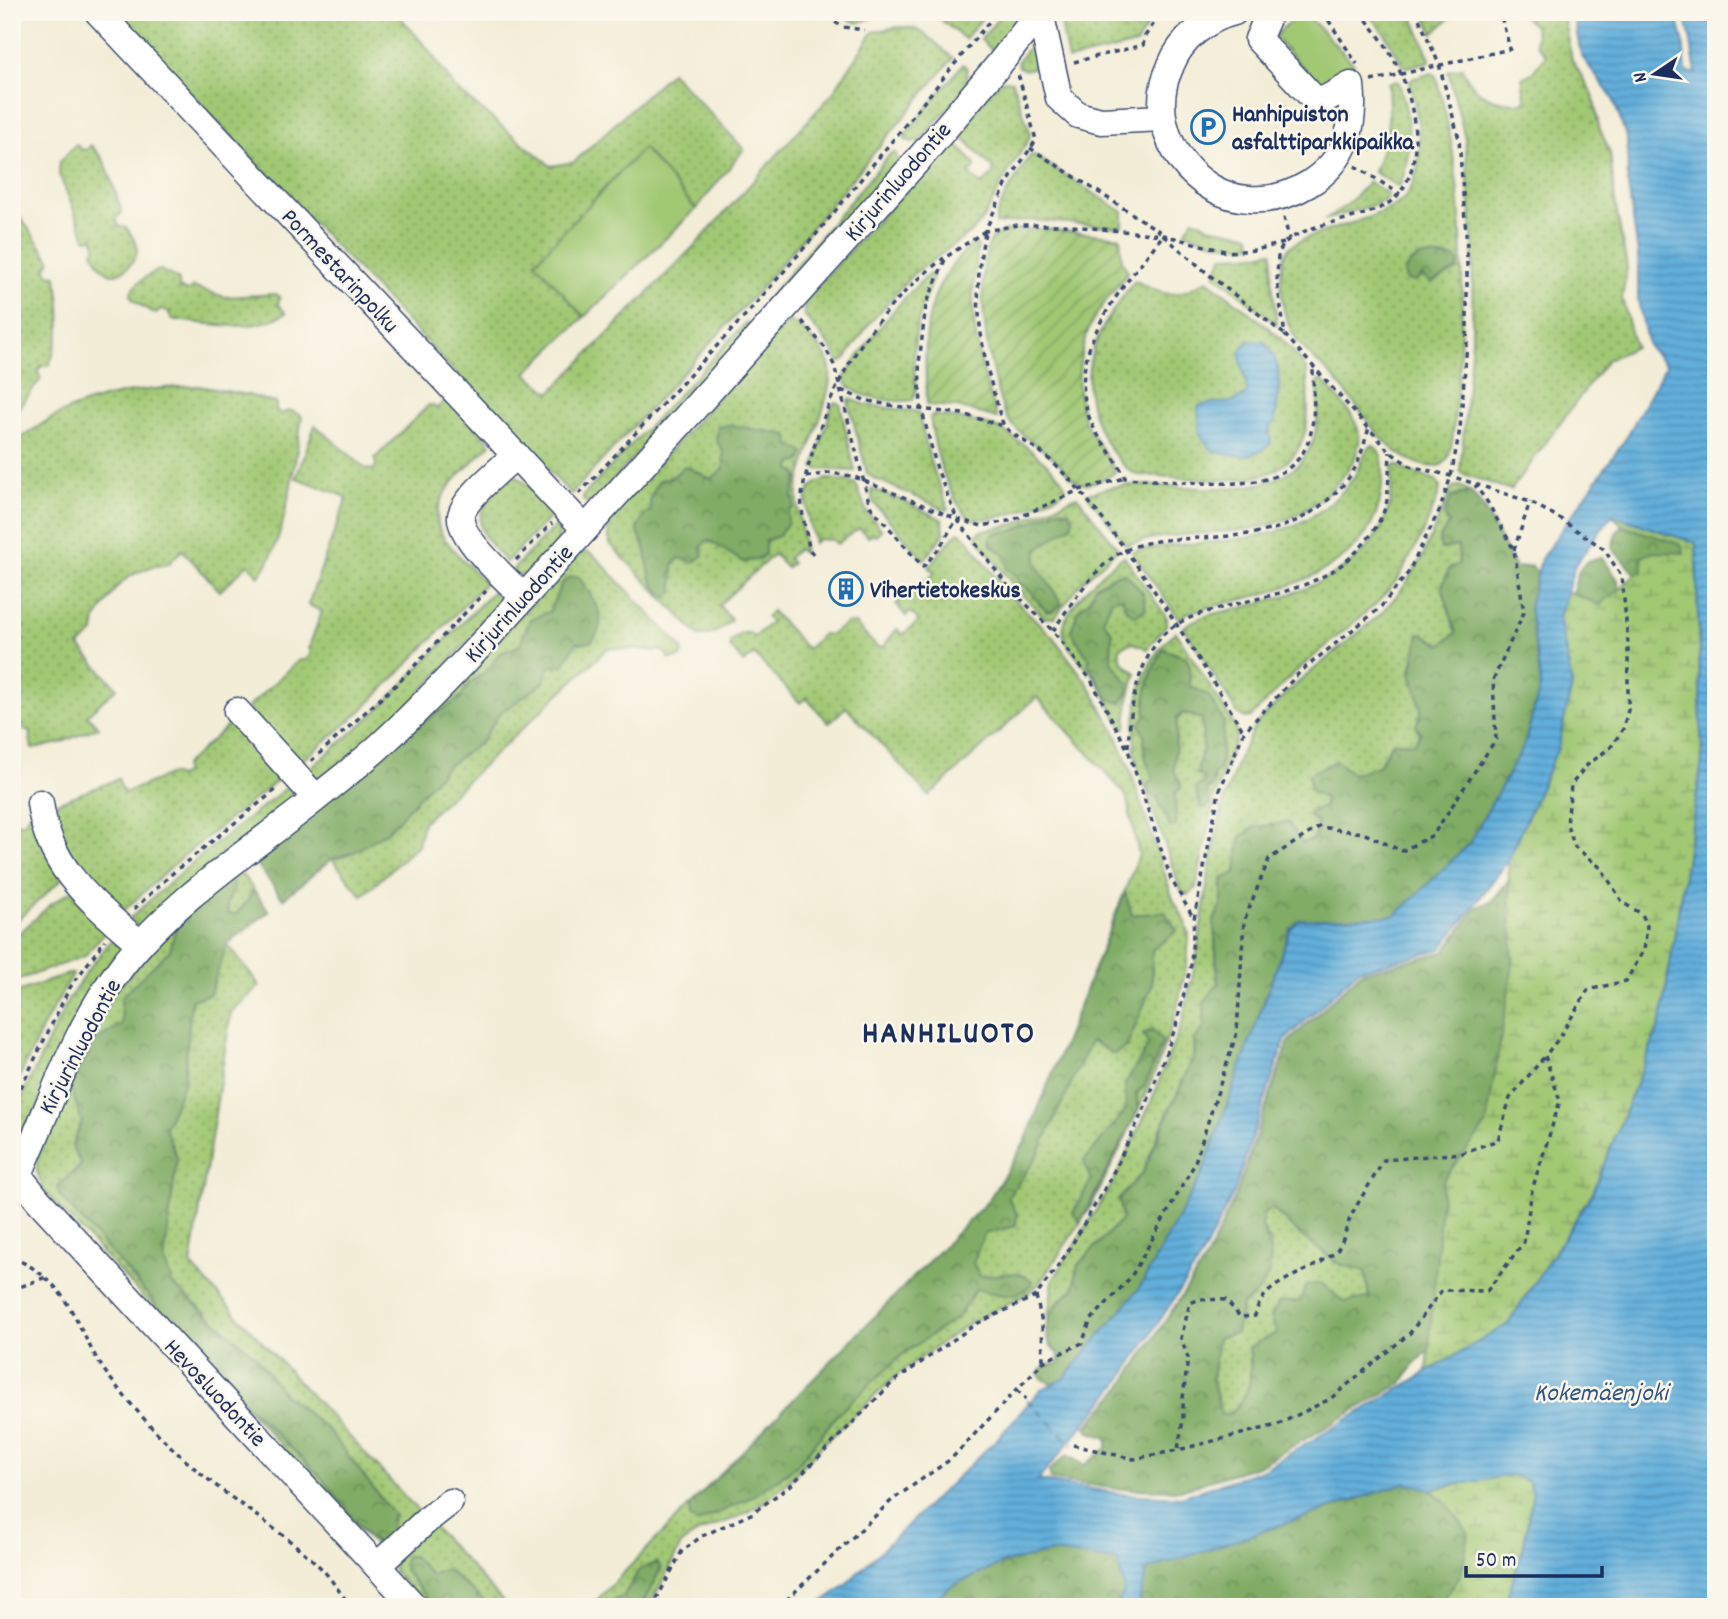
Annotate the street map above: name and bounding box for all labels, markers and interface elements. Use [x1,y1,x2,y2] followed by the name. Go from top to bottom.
[1620,38,1690,108] north arrow
[1628,69,1656,85] text: N
[1232,99,1415,161] place label: Hanhipuiston asfalttiparkkipaikka
[1189,108,1227,146] parking icon: Hanhipuiston asfalttiparkkipaikka
[838,116,961,250] street label: Kirjurinluodontie
[272,202,406,342] street label: Pormestarinpolku
[458,538,583,672] street label: Kirjurinluodontie
[827,570,865,608] building icon: Vihertietokeskus
[870,575,1021,609] place label: Vihertietokeskus
[32,974,132,1121] street label: Kirjurinluodontie
[862,1013,1036,1059] district label: HANHILUOTO
[155,1332,273,1456] street label: Hevosluodontie
[1534,1376,1672,1413] water label: Kokemäenjoki
[1466,1535,1602,1579] scale bar
[1476,1547,1516,1577] text: 50 m

